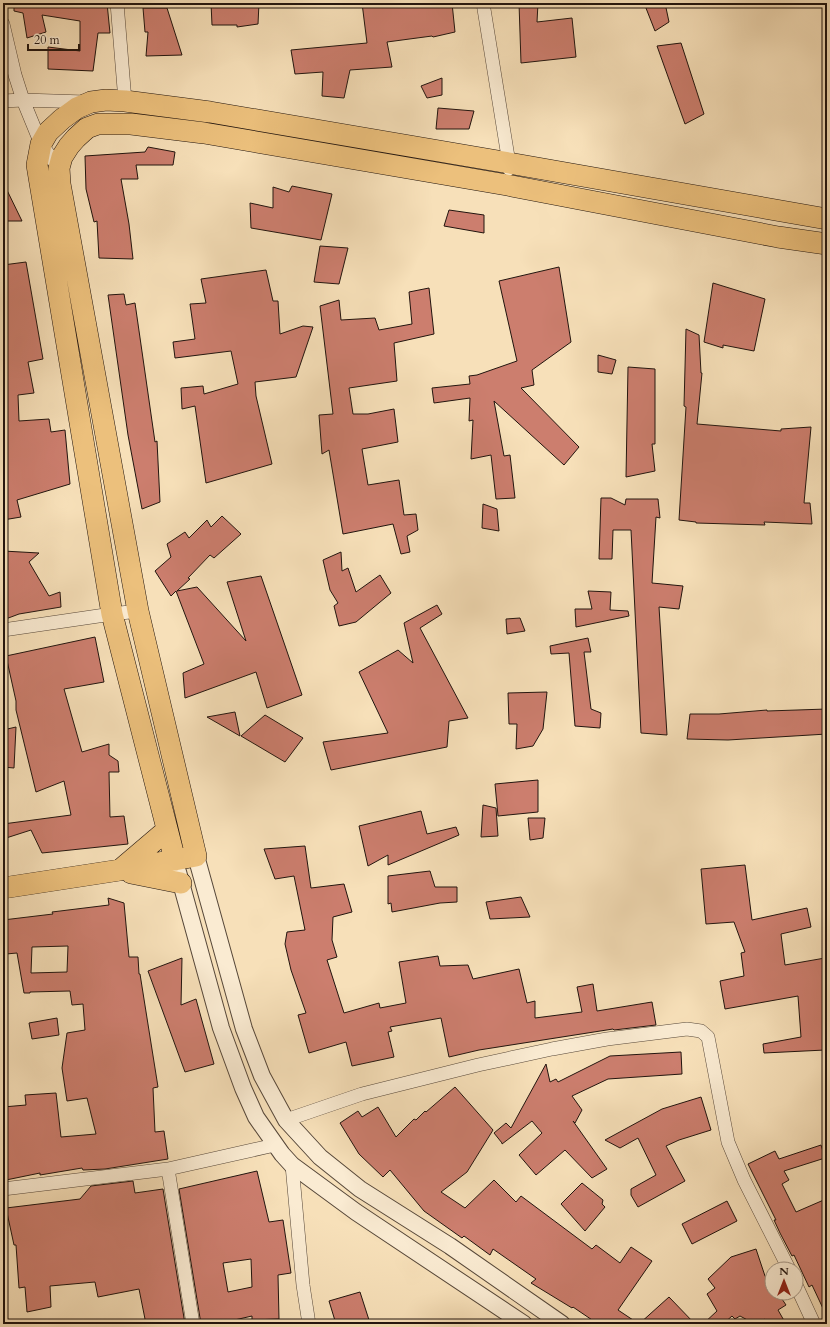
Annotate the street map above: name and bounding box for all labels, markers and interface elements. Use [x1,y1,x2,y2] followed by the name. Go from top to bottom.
[28,26,79,52] scale bar
[34,32,61,48] text: 20 m
[764,1261,804,1301] north arrow
[779,1264,789,1279] text: N

